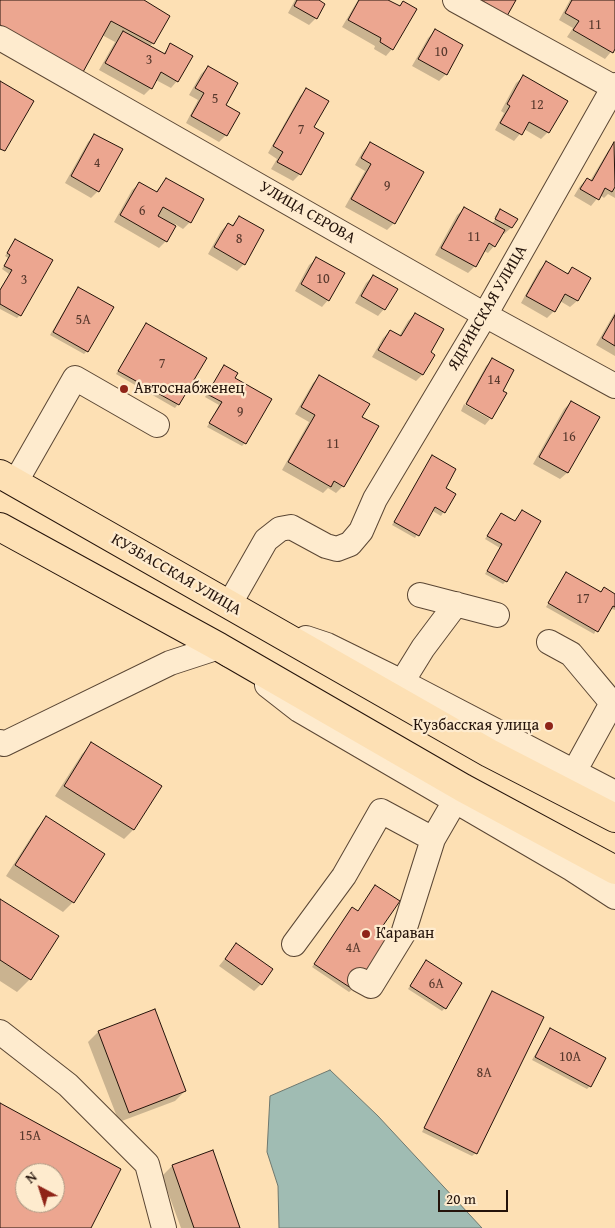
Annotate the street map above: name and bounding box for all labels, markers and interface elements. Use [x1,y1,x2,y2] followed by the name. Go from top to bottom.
[588,17,602,33] house number: 11
[434,44,448,60] house number: 10
[146,52,152,68] house number: 3
[212,91,218,107] house number: 5
[530,97,544,113] house number: 12
[298,122,304,138] house number: 7
[94,155,100,171] house number: 4
[255,178,359,248] street label: УЛИЦА СЕРОВА
[384,178,390,194] house number: 9
[139,203,145,219] house number: 6
[467,229,481,245] house number: 11
[236,231,242,247] house number: 8
[444,242,532,374] street label: ЯДРИНСКАЯ УЛИЦА
[316,271,330,287] house number: 10
[21,272,27,288] house number: 3
[75,312,91,328] house number: 5А
[159,356,165,372] house number: 7
[487,372,501,388] house number: 14
[134,379,245,399] place label: Автоснабженец
[118,383,130,395] marker: Автоснабженец
[237,404,243,420] house number: 9
[562,429,576,445] house number: 16
[326,436,340,452] house number: 11
[107,530,245,620] street label: КУЗБАССКАЯ УЛИЦА
[576,591,590,607] house number: 17
[413,716,539,736] place label: Кузбасская улица
[543,720,555,732] marker: Кузбасская улица
[376,924,434,944] place label: Караван
[360,928,372,940] marker: Караван
[345,940,361,956] house number: 4А
[428,976,444,992] house number: 6А
[559,1049,581,1065] house number: 10А
[476,1065,492,1081] house number: 8А
[19,1128,41,1144] house number: 15А
[15,1163,65,1213] north arrow
[21,1167,41,1188] text: N
[440,1180,510,1212] scale bar
[446,1188,476,1209] text: 20 m

